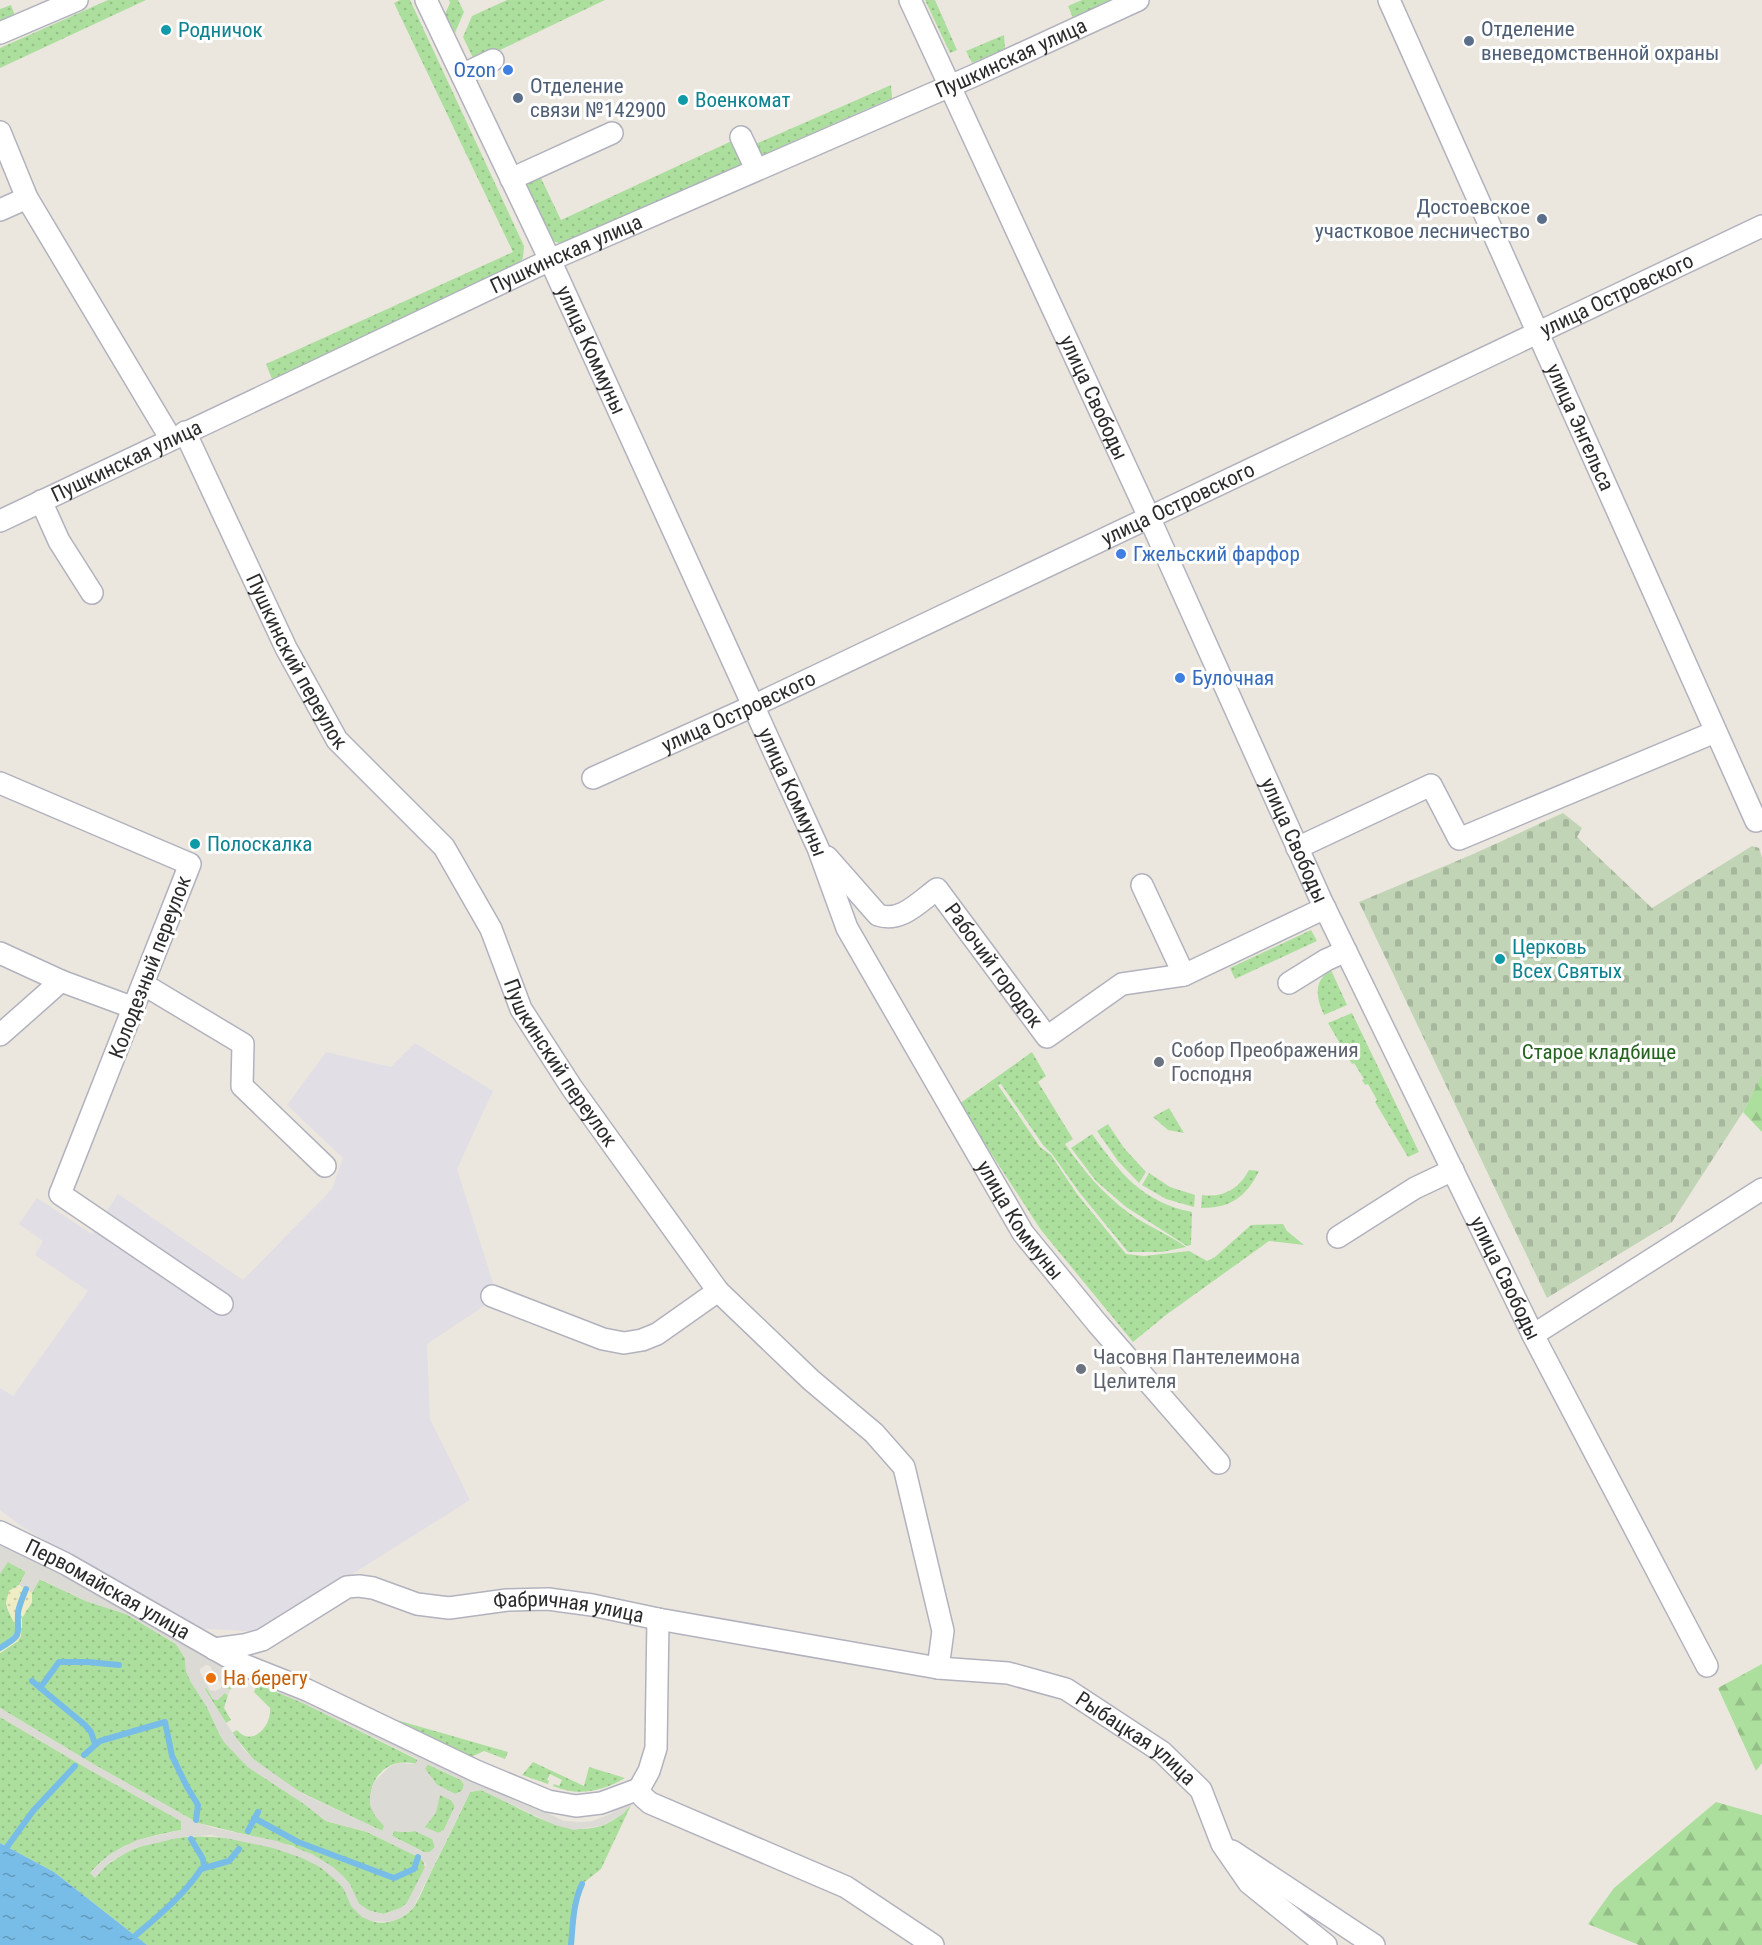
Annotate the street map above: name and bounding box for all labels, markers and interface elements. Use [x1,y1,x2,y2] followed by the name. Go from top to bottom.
[932,13,1090,103] street label: Пушкинская улица
[1481,17,1719,65] place label: Отделение вневедомственной охраны
[178,18,263,42] place label: Родничок
[159,23,173,37] marker: Родничок
[1462,34,1476,48] marker: Отделение вневедомственной охраны
[454,58,496,82] place label: Ozon
[501,63,515,77] marker: Ozon
[530,74,666,122] place label: Отделение связи №142900
[695,88,790,112] place label: Военкомат
[511,91,525,105] marker: Отделение связи №142900
[676,93,690,107] marker: Военкомат
[1315,195,1530,243] place label: Достоевское участковое лесничество
[486,209,646,299] street label: Пушкинская улица
[1535,212,1549,226] marker: Достоевское участковое лесничество
[1536,248,1697,342] street label: улица Островского
[551,282,631,418] street label: улица Коммуны
[1055,332,1133,464] street label: улица Свободы
[1541,360,1619,495] street label: улица Энгельса
[47,415,206,507] street label: Пушкинская улица
[1097,457,1258,550] street label: улица Островского
[1133,542,1300,566] place label: Гжельский фарфор
[1114,547,1128,561] marker: Гжельский фарфор
[241,570,352,755] street label: Пушкинский переулок
[658,666,819,757] street label: улица Островского
[1192,666,1274,690] place label: Булочная
[1173,671,1187,685] marker: Булочная
[753,724,832,860] street label: улица Коммуны
[1256,774,1333,906] street label: улица Свободы
[207,832,312,856] place label: Полоскалка
[188,837,202,851] marker: Полоскалка
[104,872,196,1062] street label: Колодезный переулок
[940,899,1048,1032] street label: Рабочий городок
[1512,935,1622,983] place label: Церковь Всех Святых
[1493,952,1507,966] marker: Церковь Всех Святых
[499,976,622,1151] street label: Пушкинский переулок
[1171,1038,1359,1086] place label: Собор Преображения Господня
[1522,1040,1676,1064] park label: Старое кладбище
[1152,1055,1166,1069] marker: Собор Преображения Господня
[972,1156,1068,1285] street label: улица Коммуны
[1465,1212,1545,1344] street label: улица Свободы
[1093,1345,1300,1393] place label: Часовня Пантелеимона Целителя
[1074,1362,1088,1376] marker: Часовня Пантелеимона Целителя
[22,1534,194,1644] street label: Первомайская улица
[492,1587,646,1628] street label: Фабричная улица
[223,1666,308,1690] place label: На берегу
[204,1671,218,1685] marker: На берегу
[1071,1687,1201,1790] street label: Рыбацкая улица

